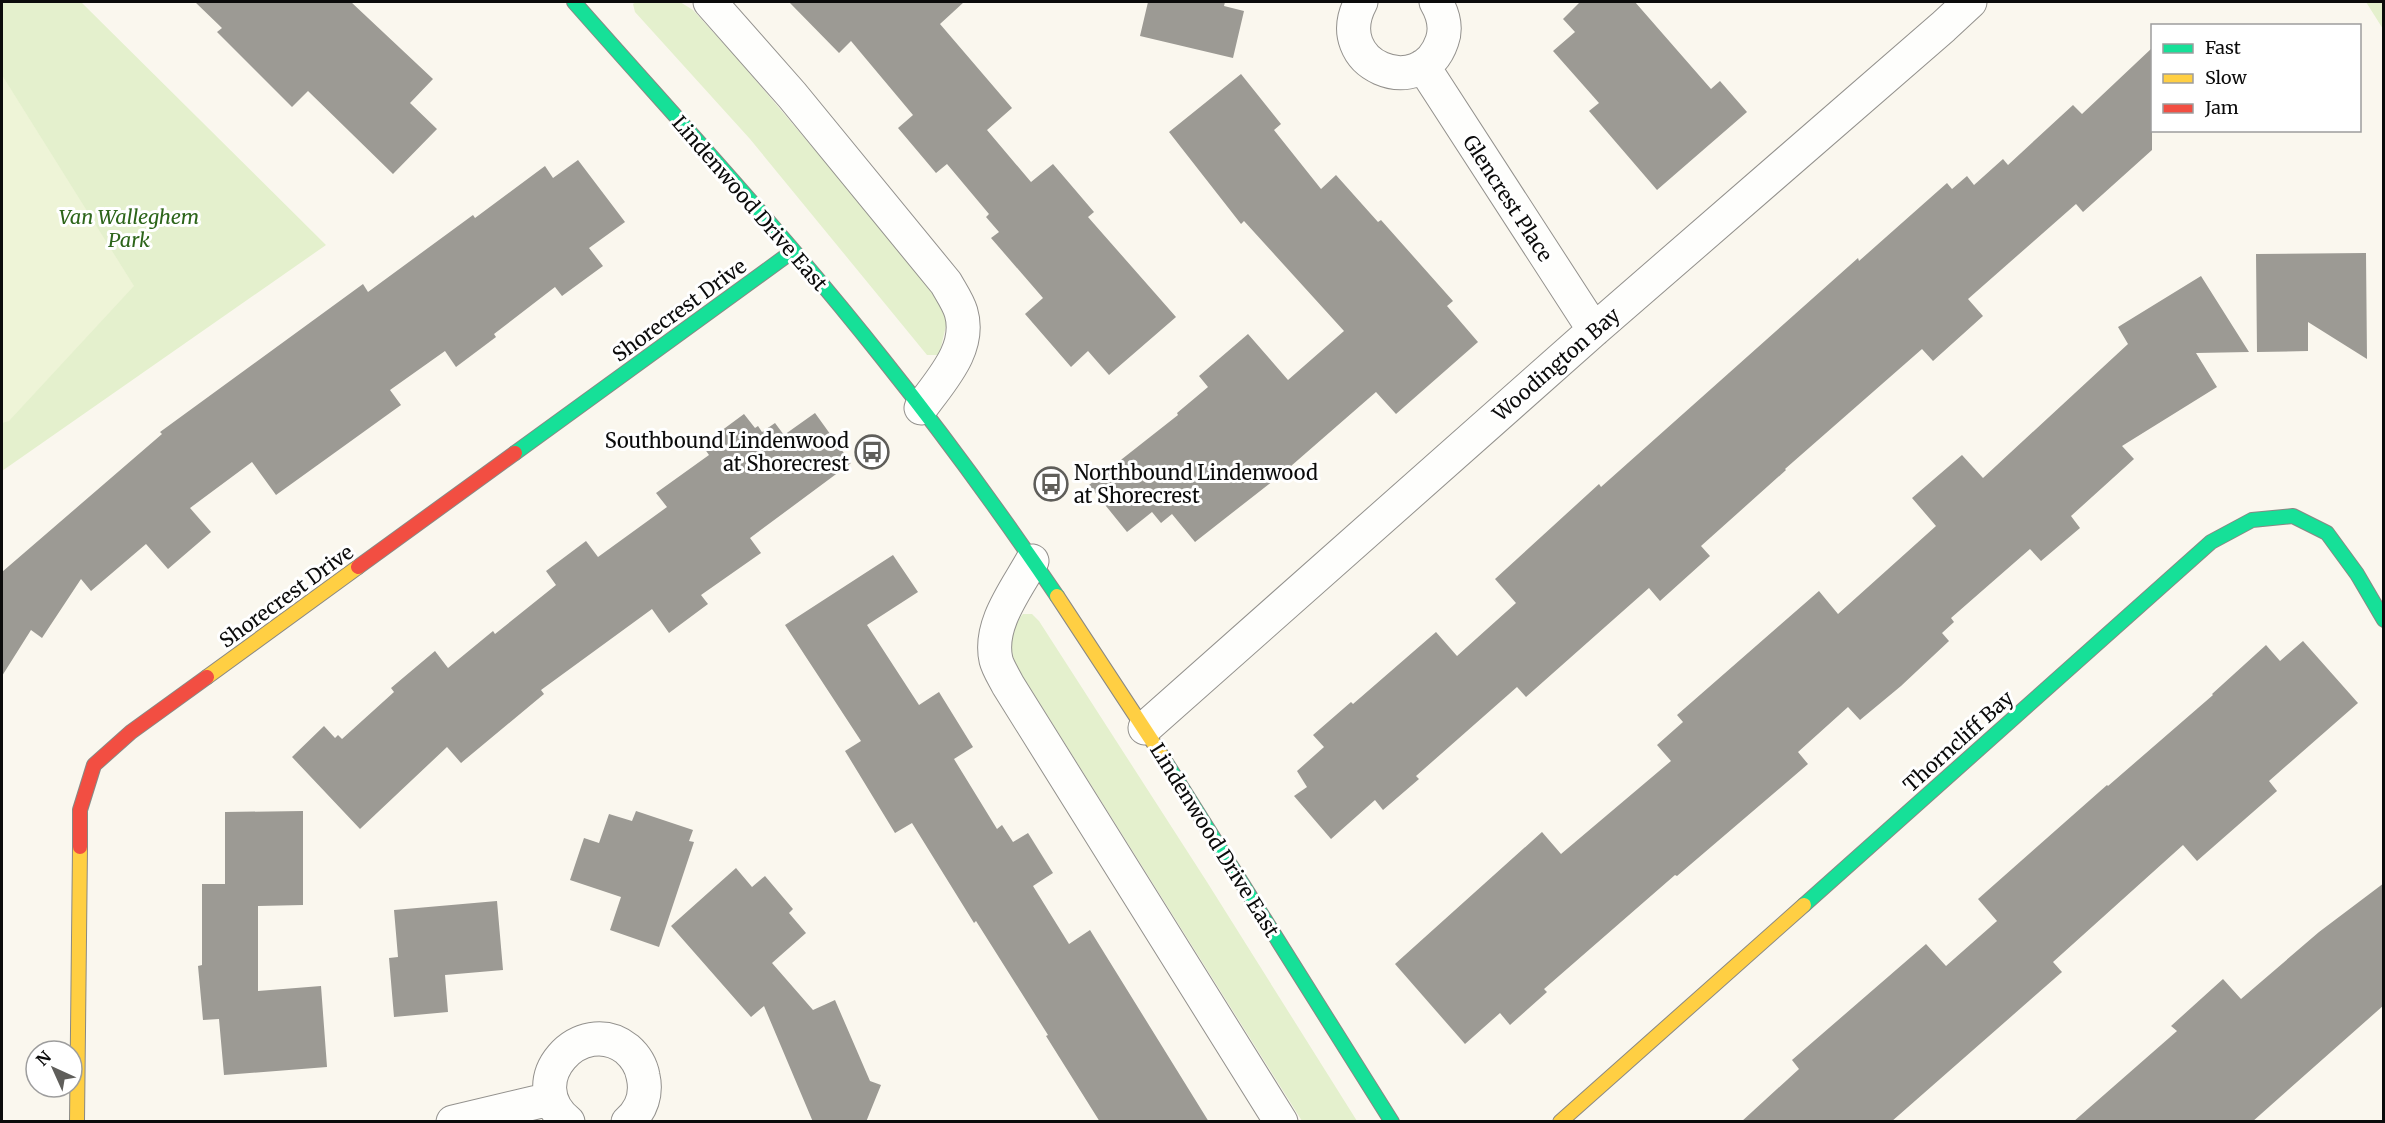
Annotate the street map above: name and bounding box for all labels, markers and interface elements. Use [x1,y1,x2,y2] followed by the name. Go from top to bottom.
[2151,24,2361,132] legend
[2205,36,2241,59] text: Fast
[2205,66,2248,89] text: Slow
[2204,96,2239,119] text: Jam
[667,110,833,296] street label: Lindenwood Drive East
[1458,130,1558,266] street label: Glencrest Place
[59,204,199,252] park label: Van Walleghem Park
[607,253,751,367] street label: Shorecrest Drive
[1487,302,1625,427] street label: Woodington Bay
[605,428,849,476] place label: Southbound Lindenwood at Shorecrest
[854,434,890,470] bus stop icon: Southbound Lindenwood at Shorecrest
[1074,460,1318,508] place label: Northbound Lindenwood at Shorecrest
[1033,466,1069,502] bus stop icon: Northbound Lindenwood at Shorecrest
[214,539,358,653] street label: Shorecrest Drive
[1898,685,2018,797] street label: Thorncliff Bay
[1145,738,1285,942] street label: Lindenwood Drive East
[24,1039,84,1099] north arrow
[32,1047,55,1070] text: N

